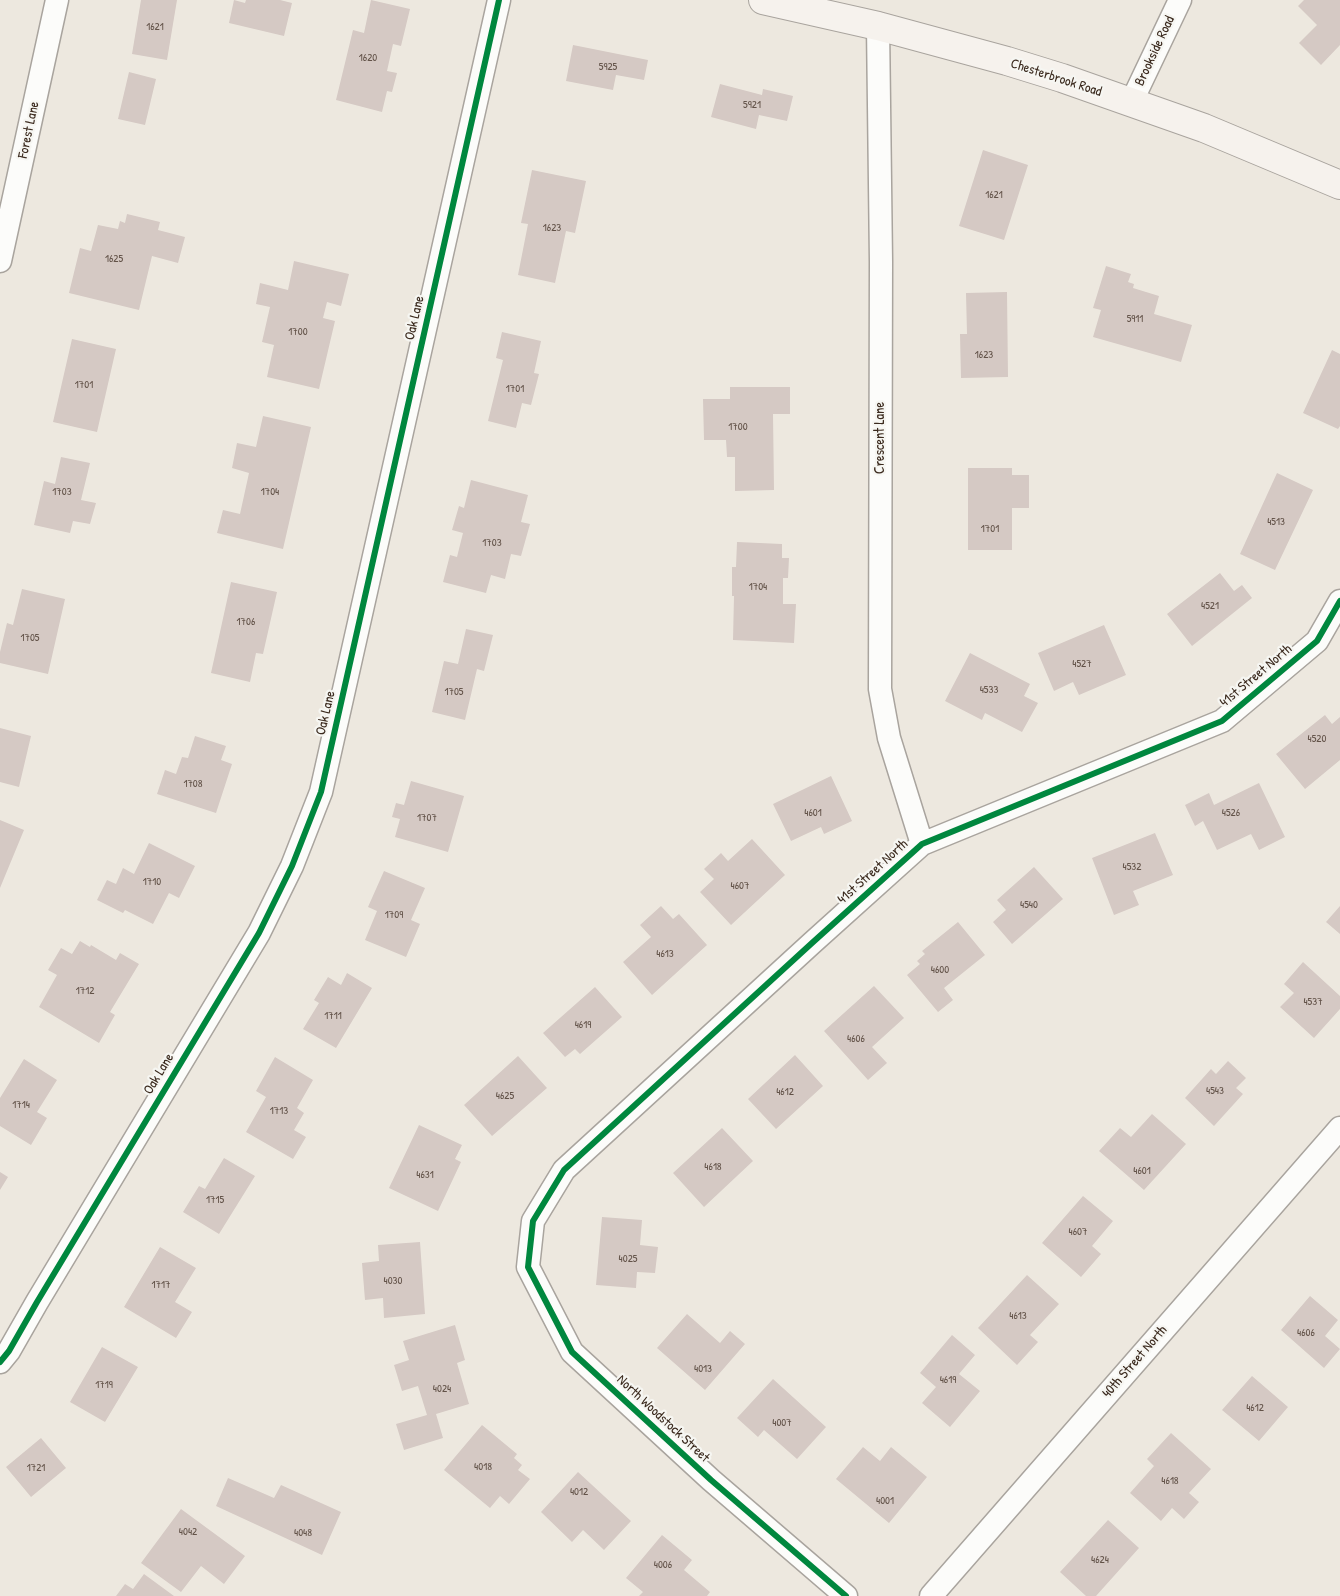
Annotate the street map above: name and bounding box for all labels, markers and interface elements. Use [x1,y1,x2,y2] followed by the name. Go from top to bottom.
[1131,13,1179,89] street label: Brookside Road
[146,20,164,34] house number: 1621
[359,51,377,65] house number: 1620
[1008,55,1104,101] street label: Chesterbrook Road
[599,60,617,74] house number: 5925
[743,98,761,112] house number: 5921
[15,100,43,160] street label: Forest Lane
[985,188,1003,202] house number: 1621
[543,221,561,235] house number: 1623
[105,252,123,266] house number: 1625
[402,294,428,342] street label: Oak Lane
[1127,312,1143,326] house number: 5911
[288,325,308,339] house number: 1700
[975,348,993,362] house number: 1623
[75,378,93,392] house number: 1701
[506,382,524,396] house number: 1701
[872,402,888,474] street label: Crescent Lane
[728,420,748,434] house number: 1700
[52,485,72,499] house number: 1703
[261,485,279,499] house number: 1704
[1267,515,1285,529] house number: 4513
[981,522,999,536] house number: 1701
[482,536,502,550] house number: 1703
[749,580,767,594] house number: 1704
[1201,599,1219,613] house number: 4521
[237,615,255,629] house number: 1706
[20,631,40,645] house number: 1705
[1217,641,1295,711] street label: 41st Street North
[1072,657,1092,671] house number: 4527
[980,683,998,697] house number: 4533
[444,685,464,699] house number: 1705
[313,689,339,737] street label: Oak Lane
[1308,732,1326,746] house number: 4520
[183,777,203,791] house number: 1708
[804,806,822,820] house number: 4601
[1222,806,1240,820] house number: 4526
[417,811,437,825] house number: 1707
[834,836,912,908] street label: 41st Street North
[1123,860,1141,874] house number: 4532
[143,875,161,889] house number: 1710
[731,879,749,893] house number: 4607
[1020,898,1038,912] house number: 4540
[385,908,403,922] house number: 1709
[656,947,674,961] house number: 4613
[931,963,949,977] house number: 4600
[76,984,94,998] house number: 1712
[1303,995,1323,1009] house number: 4537
[324,1009,342,1023] house number: 1711
[575,1018,591,1032] house number: 4619
[847,1032,865,1046] house number: 4606
[140,1050,178,1098] street label: Oak Lane
[1206,1084,1224,1098] house number: 4543
[776,1085,794,1099] house number: 4612
[496,1089,514,1103] house number: 4625
[12,1098,30,1112] house number: 1714
[270,1104,288,1118] house number: 1713
[704,1160,722,1174] house number: 4618
[1133,1164,1151,1178] house number: 4601
[416,1168,434,1182] house number: 4631
[206,1193,224,1207] house number: 1715
[1069,1225,1087,1239] house number: 4607
[619,1252,637,1266] house number: 4025
[384,1274,402,1288] house number: 4030
[152,1278,170,1292] house number: 1717
[1009,1309,1027,1323] house number: 4613
[1099,1322,1171,1402] street label: 40th Street North
[1297,1326,1315,1340] house number: 4606
[694,1362,712,1376] house number: 4013
[613,1372,713,1466] street label: North Woodstock Street
[940,1373,956,1387] house number: 4619
[95,1378,113,1392] house number: 1719
[433,1382,451,1396] house number: 4024
[1246,1401,1264,1415] house number: 4612
[772,1416,792,1430] house number: 4007
[474,1460,492,1474] house number: 4018
[27,1461,45,1475] house number: 1721
[1161,1474,1179,1488] house number: 4618
[570,1485,588,1499] house number: 4012
[876,1494,894,1508] house number: 4001
[179,1525,197,1539] house number: 4042
[294,1526,312,1540] house number: 4048
[1091,1553,1109,1567] house number: 4624
[654,1558,672,1572] house number: 4006

